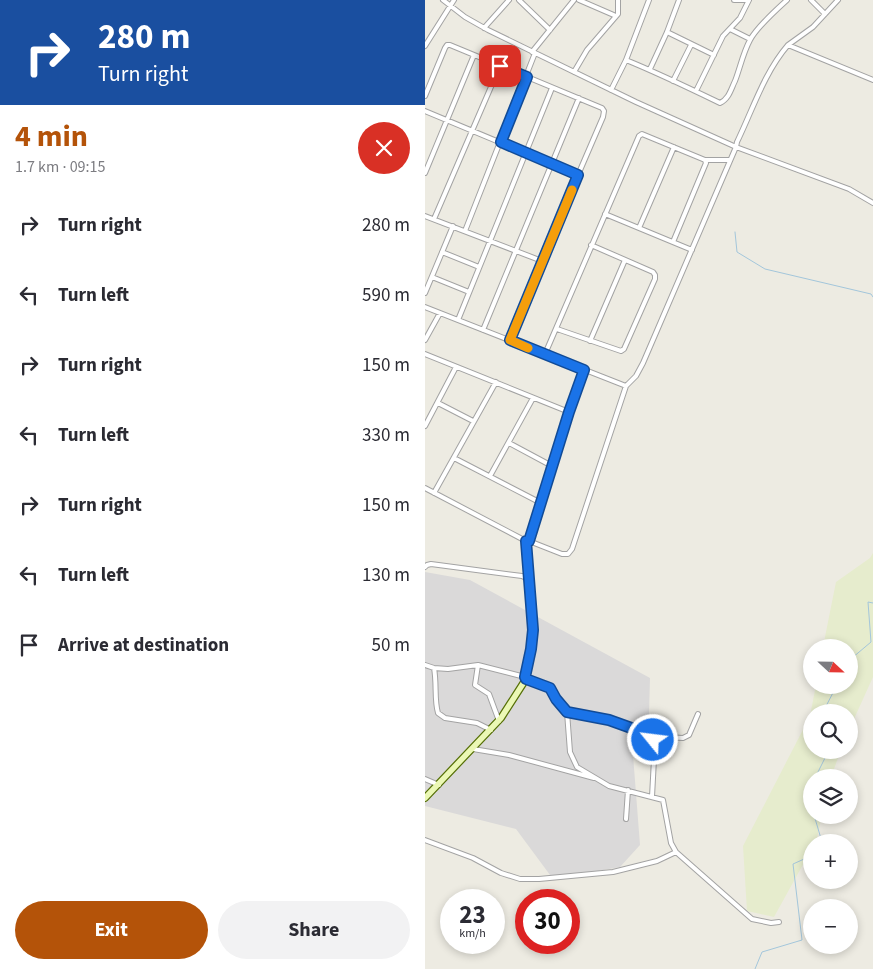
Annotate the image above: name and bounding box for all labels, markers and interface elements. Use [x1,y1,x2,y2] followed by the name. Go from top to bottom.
[98,12,190,62] text: 280 m
[15,20,80,85] icon: right
[479,45,521,87] pin
[486,52,514,80] icon: arrive
[98,58,188,90] text: Turn right
[15,115,88,158] text: 4 min
[358,122,410,174] button: close
[15,156,105,178] text: 1.7 km · 09:15
[15,211,43,239] icon: right
[58,212,142,239] text: Turn right
[362,212,410,239] text: 280 m
[15,281,43,309] icon: left
[58,282,129,309] text: Turn left
[362,282,410,309] text: 590 m
[15,351,43,379] icon: right
[58,352,142,379] text: Turn right
[362,352,410,379] text: 150 m
[15,421,43,449] icon: left
[58,422,129,449] text: Turn left
[362,422,410,449] text: 330 m
[15,491,43,519] icon: right
[58,492,142,519] text: Turn right
[362,492,410,519] text: 150 m
[15,561,43,589] icon: left
[58,562,129,589] text: Turn left
[362,562,410,589] text: 130 m
[15,631,43,659] icon: arrive
[58,632,229,659] text: Arrive at destination
[372,632,410,659] text: 50 m
[803,639,857,694] north arrow
[803,639,858,954] map controls
[803,704,858,759] button: search
[626,713,678,765] position arrow
[803,769,858,824] button: layers
[803,834,858,889] button: +
[515,889,580,954] speed limit sign: 30
[459,897,486,933] text: 23
[803,899,858,954] button: −
[15,901,208,959] button: Exit
[218,901,410,959] button: Share
[459,925,486,942] text: km/h

